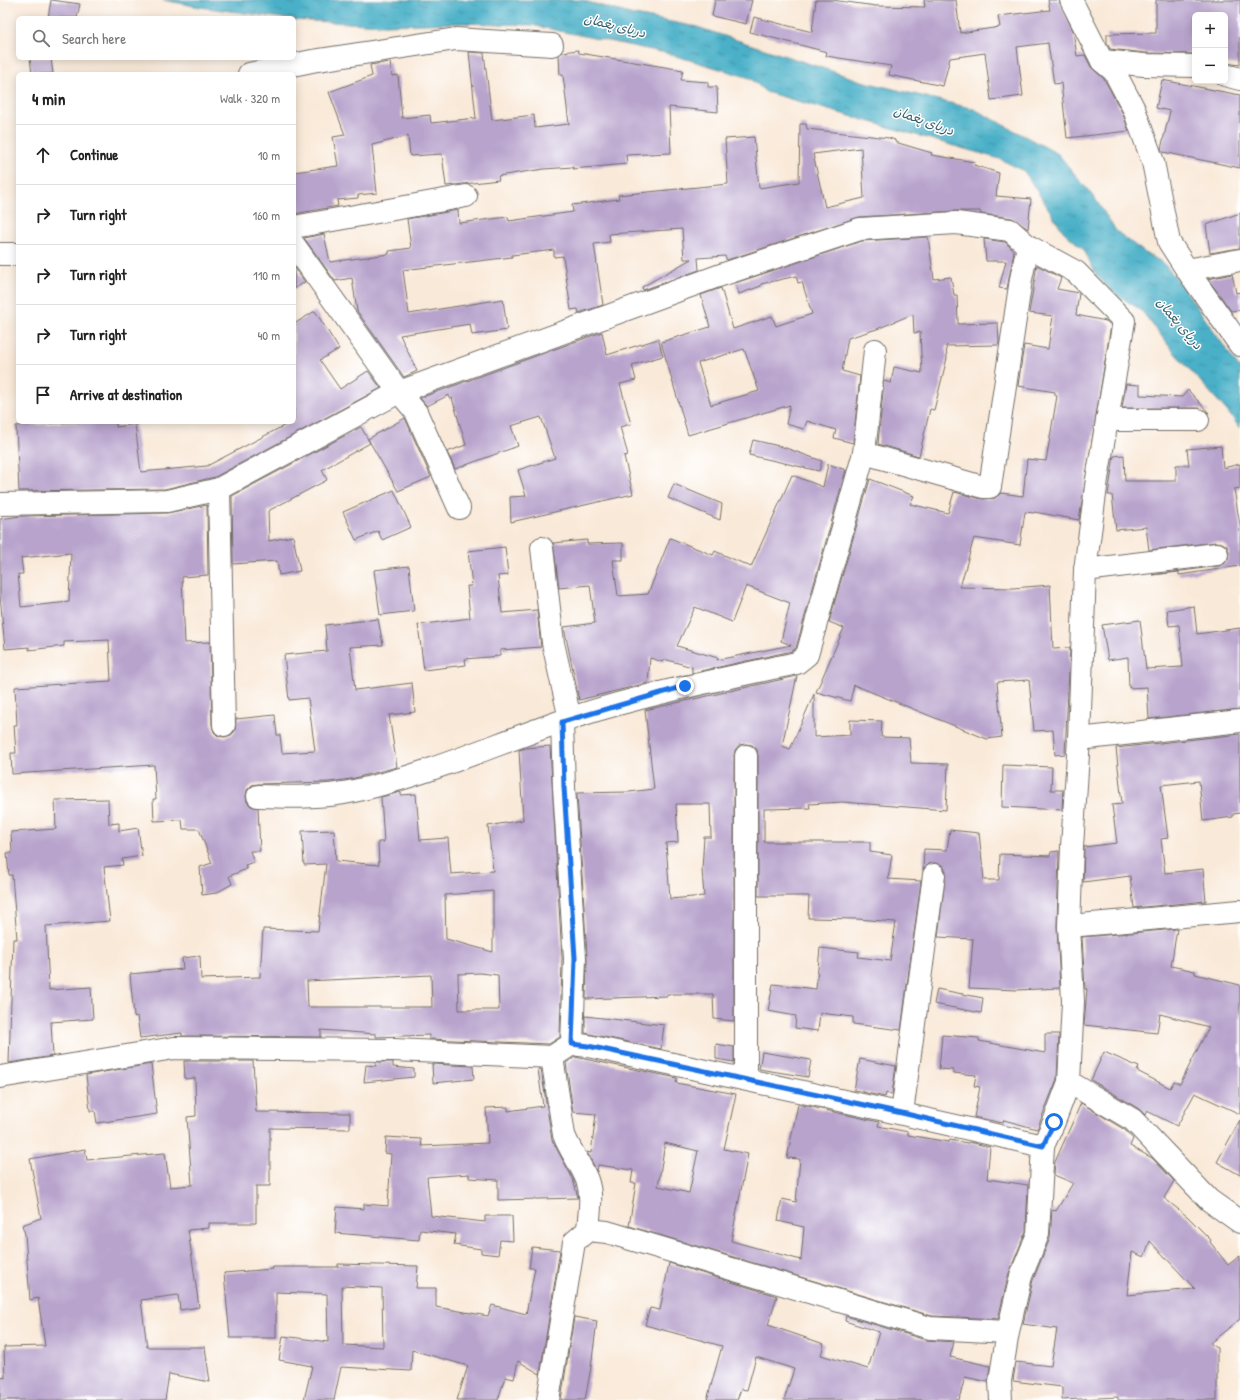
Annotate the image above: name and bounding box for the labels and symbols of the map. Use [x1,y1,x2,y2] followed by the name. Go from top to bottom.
[582,9,648,42] water label: دریای پغمان
[891,101,957,139] water label: دریای پغمان
[1153,293,1208,353] water label: دریای پغمان
[676,677,694,695] route end
[1045,1113,1063,1131] route start

